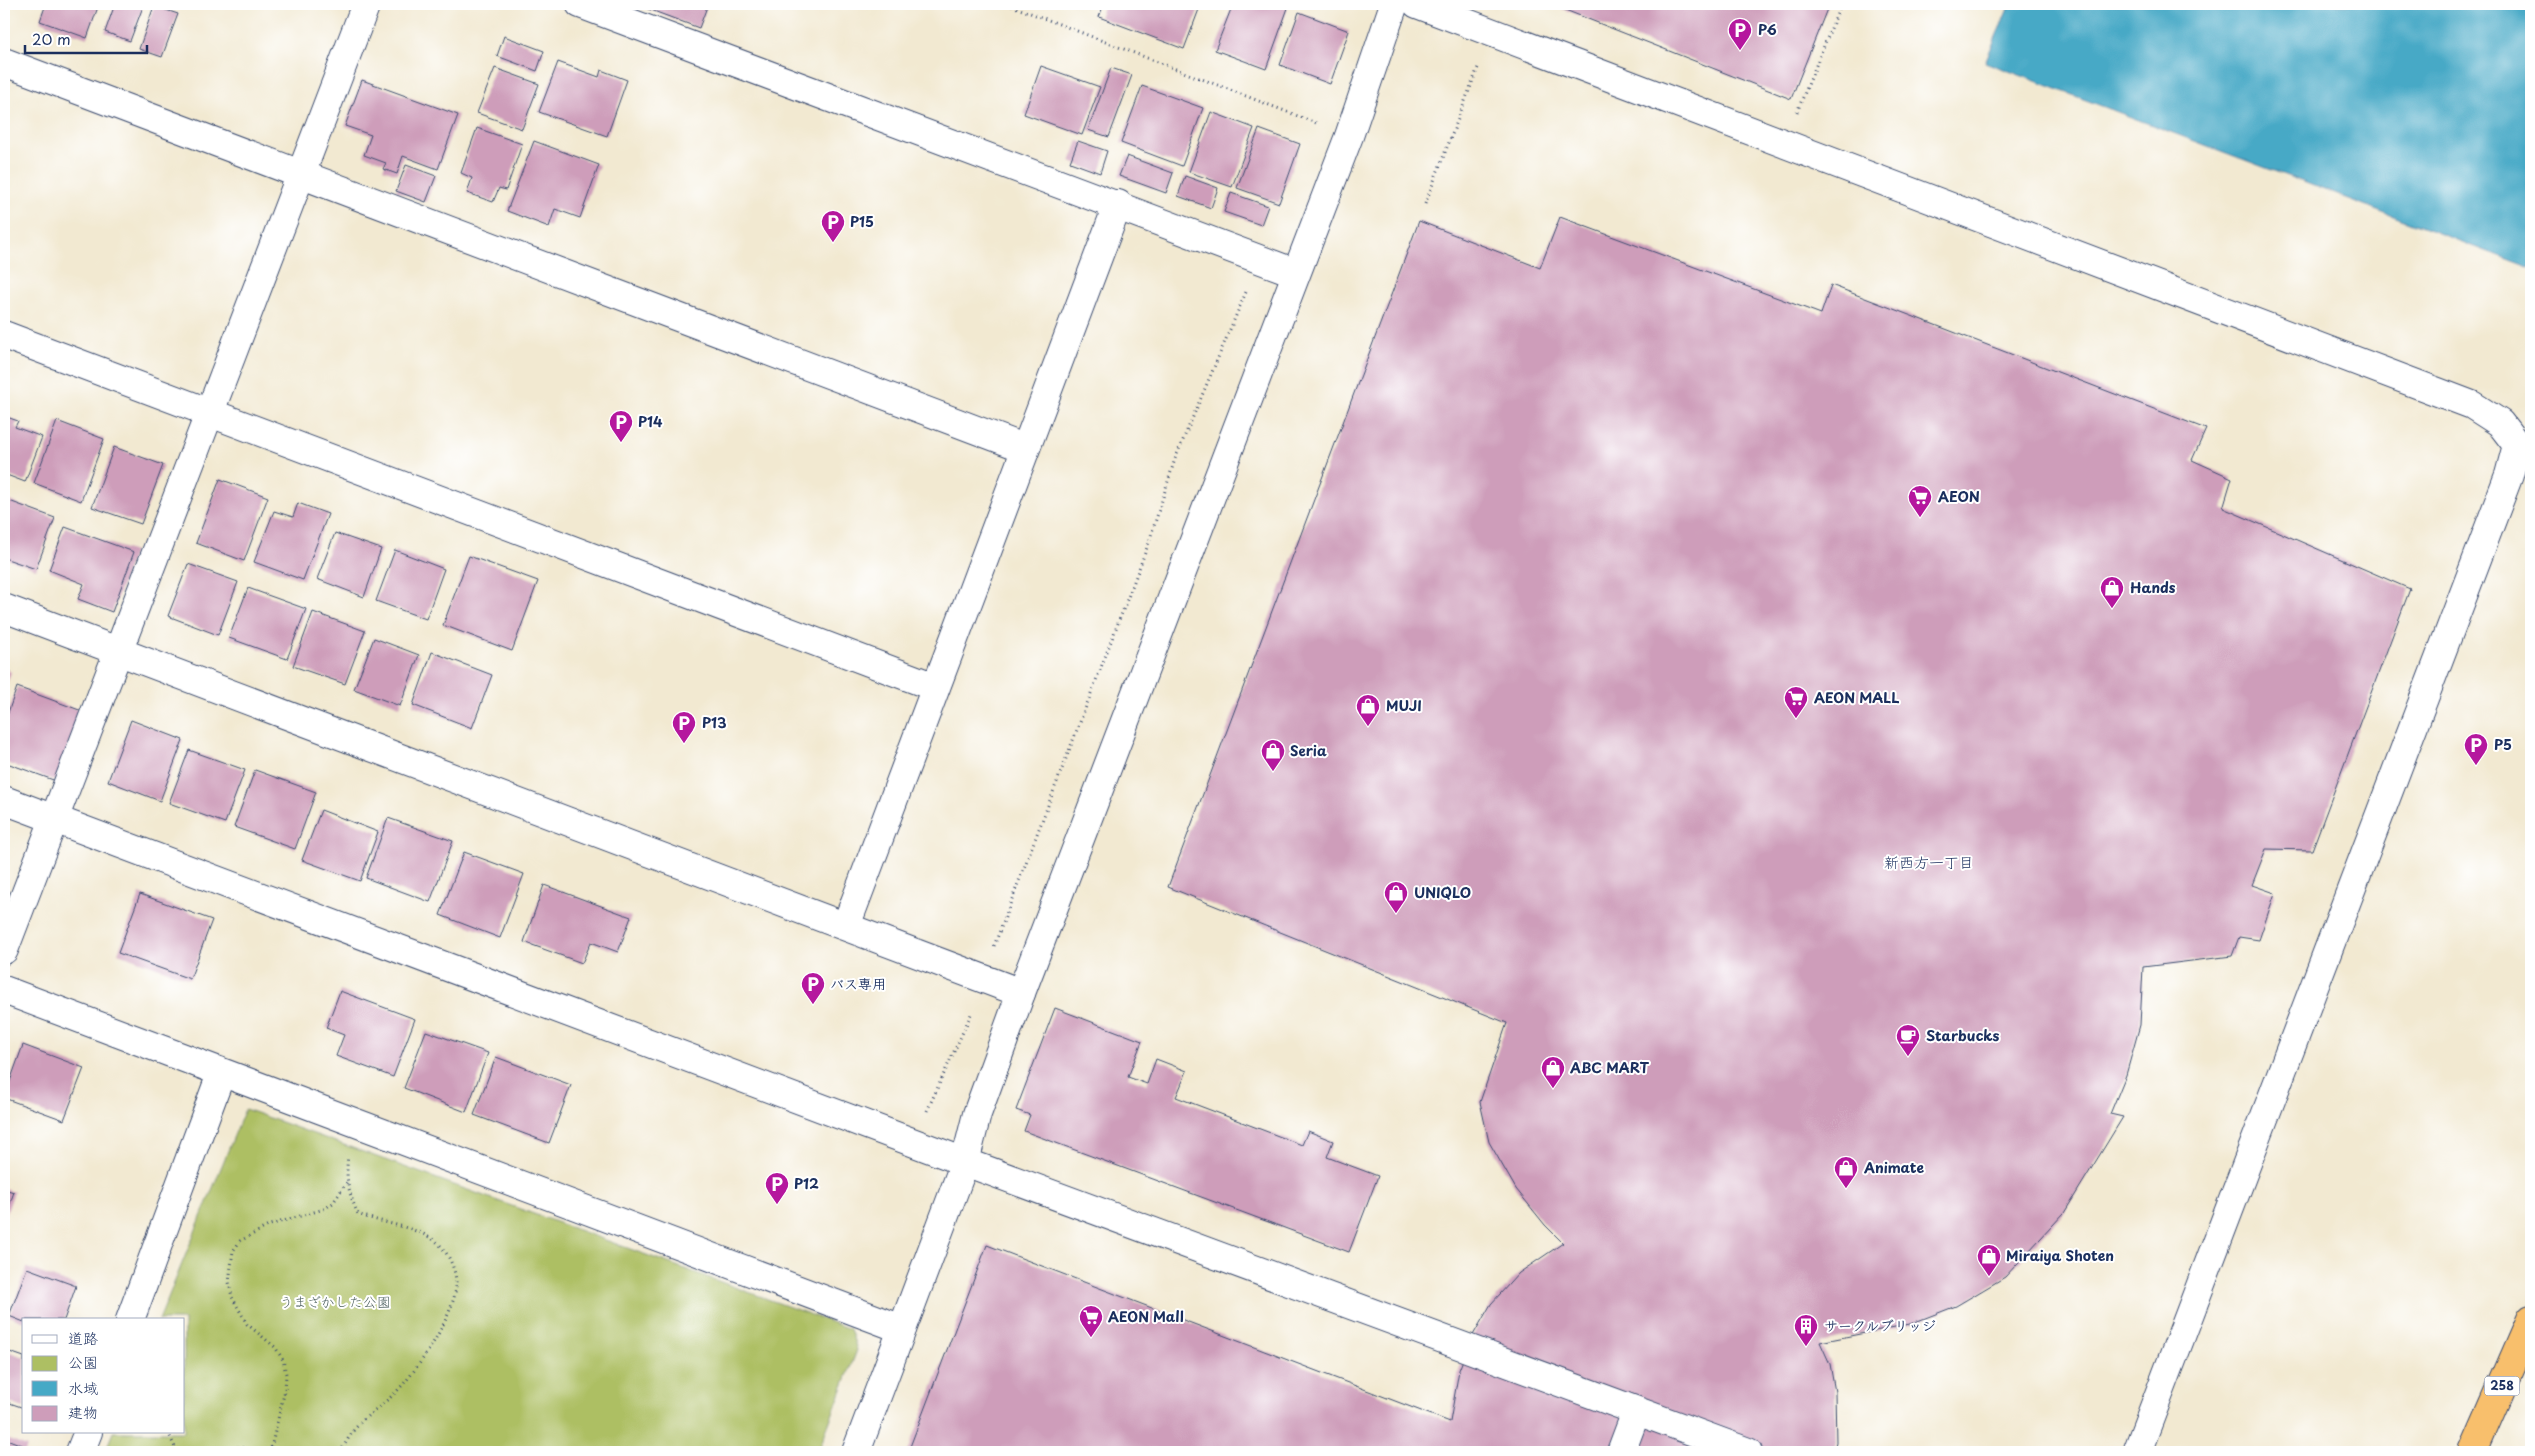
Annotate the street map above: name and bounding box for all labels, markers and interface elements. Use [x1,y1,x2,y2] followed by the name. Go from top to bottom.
[1727,17,1753,51] parking icon: P6
[1758,19,1777,40] place label: P6
[25,22,148,54] scale bar
[32,27,71,50] text: 20 m
[820,209,846,243] parking icon: P15
[850,211,874,232] place label: P15
[608,409,634,443] parking icon: P14
[638,411,663,432] place label: P14
[1907,484,1933,518] supermarket icon: AEON
[1938,486,1980,507] place label: AEON
[2099,575,2125,609] shop icon: Hands
[2130,577,2176,598] place label: Hands
[1783,685,1809,719] supermarket icon: AEON MALL
[1814,687,1900,708] place label: AEON MALL
[1355,693,1381,727] shop icon: MUJI
[1386,695,1422,716] place label: MUJI
[671,710,697,744] parking icon: P13
[702,712,727,733] place label: P13
[2463,732,2489,766] parking icon: P5
[2494,734,2512,755] place label: P5
[1260,738,1286,772] shop icon: Seria
[1290,740,1327,761] place label: Seria
[1884,850,1974,873] district label: 新西方一丁目
[1383,880,1409,914] shop icon: UNIQLO
[1414,882,1471,903] place label: UNIQLO
[800,971,826,1005] parking icon: バス専用
[830,973,886,994] place label: バス専用
[1895,1023,1921,1057] cafe icon: Starbucks
[1926,1025,2000,1046] place label: Starbucks
[1540,1055,1566,1089] shop icon: ABC MART
[1569,1057,1649,1078] place label: ABC MART
[1833,1155,1859,1189] shop icon: Animate
[1863,1157,1924,1178] place label: Animate
[764,1171,790,1205] parking icon: P12
[794,1173,819,1194] place label: P12
[1976,1243,2002,1277] shop icon: Miraiya Shoten
[2006,1245,2114,1266] place label: Miraiya Shoten
[279,1291,391,1312] park label: うまざかした公園
[1078,1304,1104,1338] supermarket icon: AEON Mall
[1108,1306,1184,1327] place label: AEON Mall
[1793,1313,1819,1347] building icon: サークルブリッジ
[1824,1315,1936,1336] place label: サークルブリッジ
[22,1318,185,1434] legend
[68,1326,98,1349] text: 道路
[68,1350,98,1373] text: 公園
[68,1376,98,1399] text: 水域
[2484,1376,2520,1395] road number: 258
[68,1400,98,1423] text: 建物

